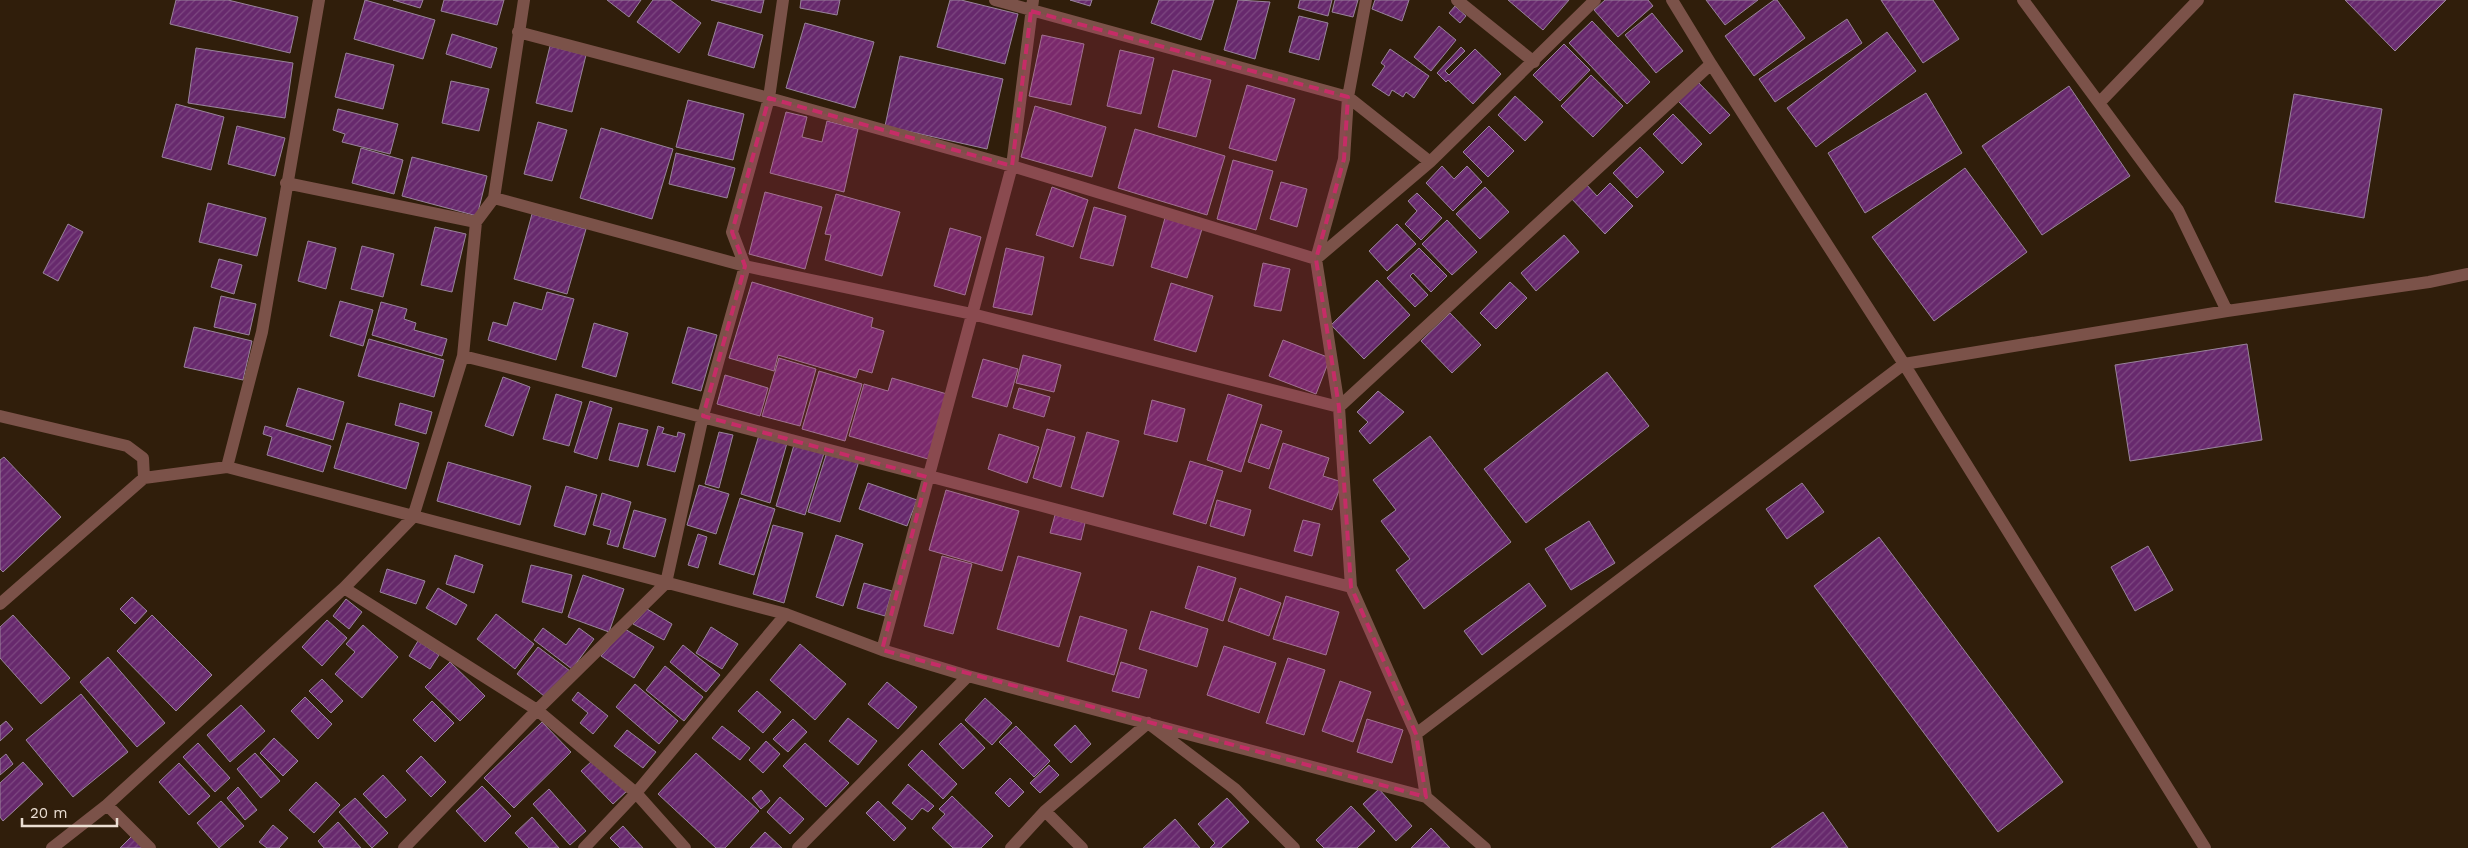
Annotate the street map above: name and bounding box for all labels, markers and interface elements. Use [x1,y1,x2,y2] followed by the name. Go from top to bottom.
[22,796,118,828] scale bar
[30,804,68,822] text: 20 m

